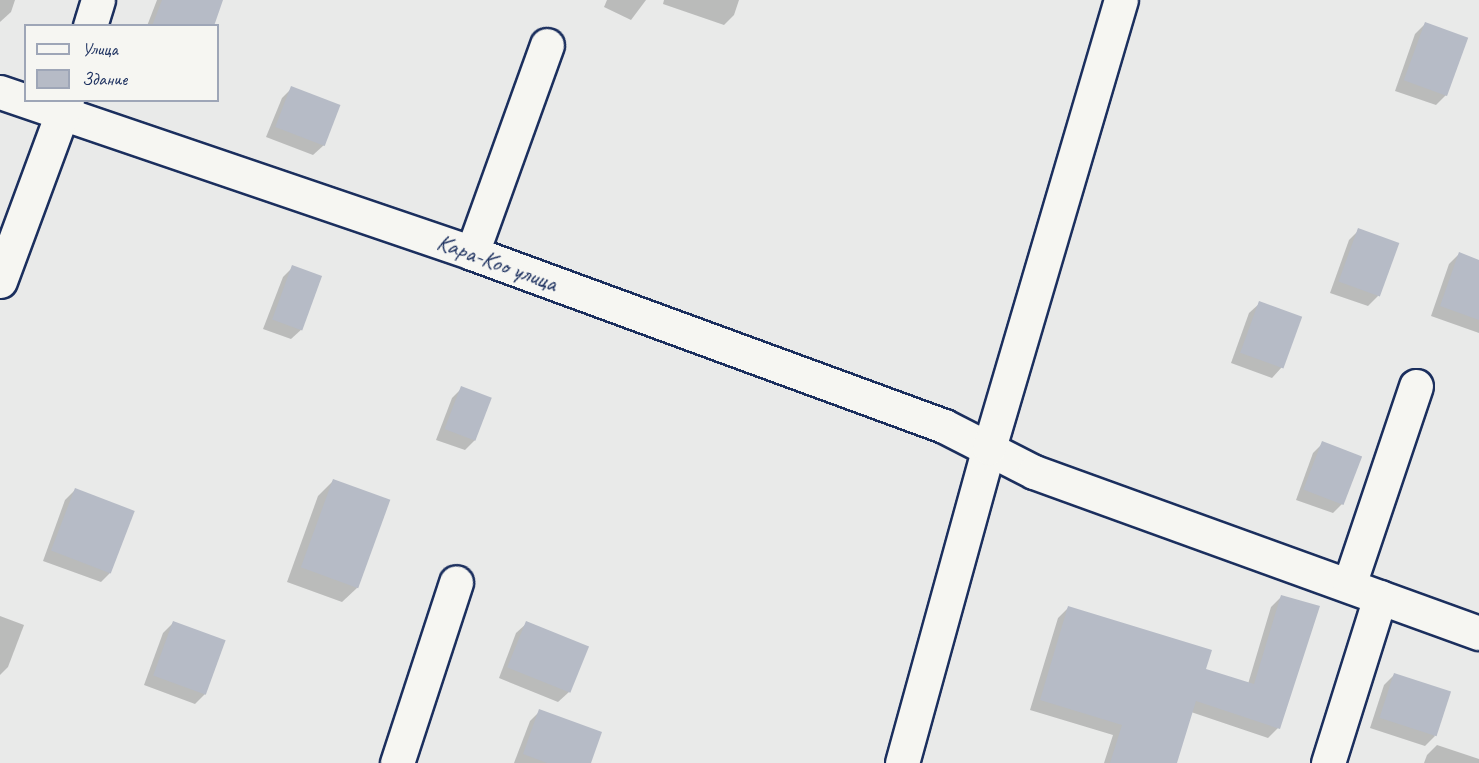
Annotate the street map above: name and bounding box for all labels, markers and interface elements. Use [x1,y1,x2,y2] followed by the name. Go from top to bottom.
[24,24,219,102] legend
[82,38,118,60] text: Улица
[82,68,127,90] text: Здание
[432,228,562,298] street label: Кара-Коо улица

